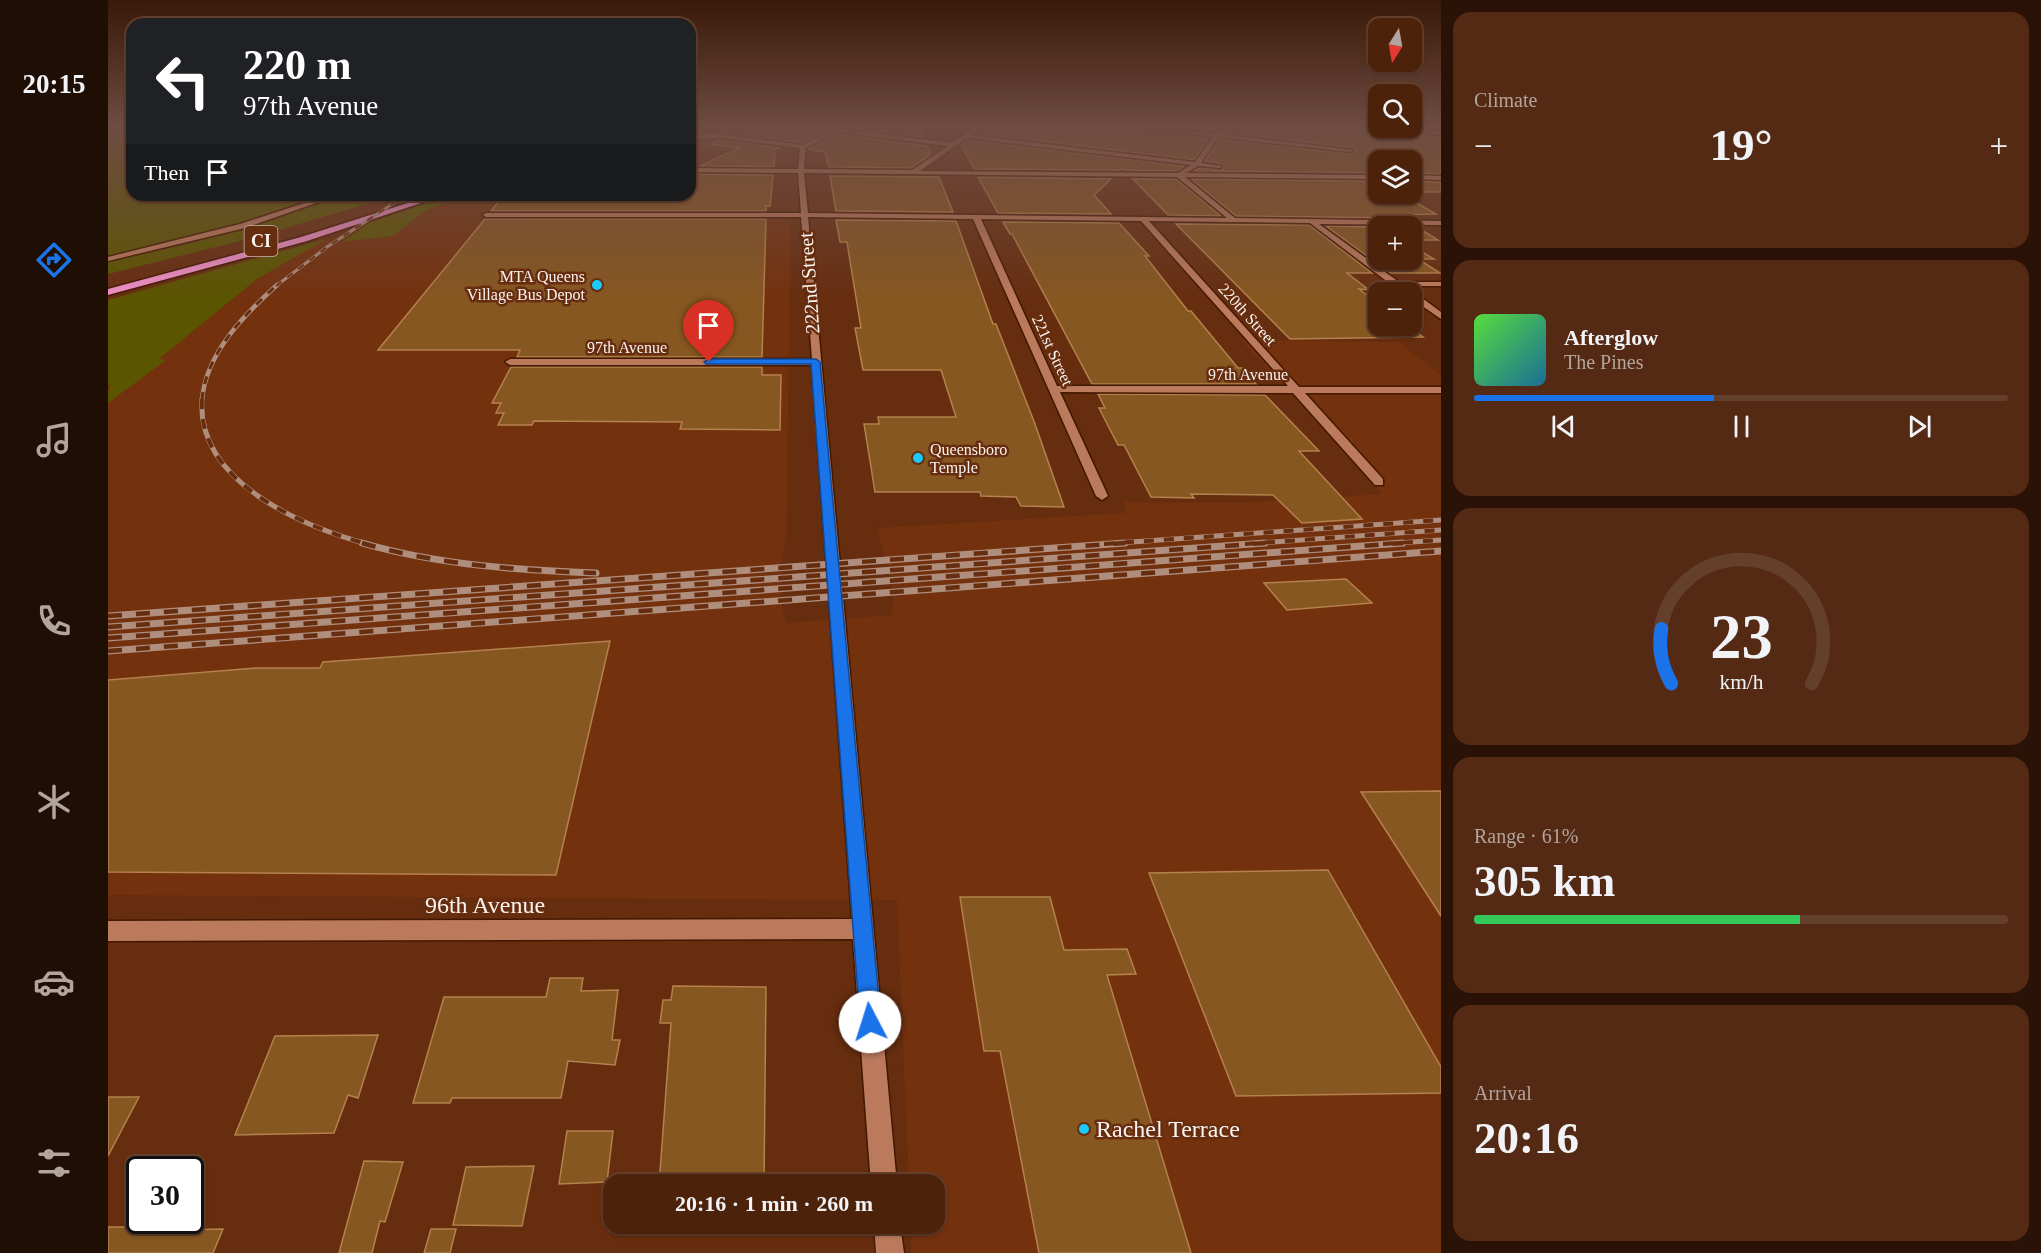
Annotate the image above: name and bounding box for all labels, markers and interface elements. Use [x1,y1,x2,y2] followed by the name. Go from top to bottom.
[1368,18,1422,72] north arrow
[1368,18,1422,336] map controls
[144,42,222,120] icon: left
[243,42,352,88] text: 220 m
[23,69,86,99] text: 20:15
[1368,84,1422,138] button: search
[1474,89,1537,111] text: Climate
[243,91,378,121] text: 97th Avenue
[1710,120,1773,170] text: 19°
[1474,128,1493,164] text: −
[1989,128,2008,164] text: +
[1368,150,1422,204] button: layers
[201,156,234,189] icon: arrive
[144,160,189,185] text: Then
[1368,216,1422,270] button: +
[244,226,278,256] road number: CI
[794,231,824,334] street label: 222nd Street
[33,239,75,281] icon: directions
[467,268,586,304] place label: MTA Queens Village Bus Depot
[590,278,604,292] marker: MTA Queens Village Bus Depot
[1215,280,1280,349] street label: 220th Street
[1368,282,1422,336] button: −
[683,300,734,362] pin
[692,309,725,342] icon: arrive
[1029,312,1077,389] street label: 221st Street
[1564,325,1658,350] text: Afterglow
[587,339,667,356] street label: 97th Avenue
[1564,351,1643,373] text: The Pines
[1208,366,1288,383] street label: 97th Avenue
[1547,410,1580,443] icon: previous
[1725,410,1758,443] icon: pause
[1903,410,1936,443] icon: next
[33,419,75,461] icon: music
[930,441,1007,477] place label: Queensboro Temple
[911,451,925,465] marker: Queensboro Temple
[33,600,75,642] icon: phone
[1710,602,1772,671] text: 23
[1719,670,1763,694] text: km/h
[33,781,75,823] icon: climate
[1474,825,1578,847] text: Range · 61%
[1474,856,1615,906] text: 305 km
[425,892,545,918] street label: 96th Avenue
[33,961,75,1003] icon: car
[838,990,902,1054] position arrow
[1474,1082,1532,1104] text: Arrival
[1474,1113,1579,1163] text: 20:16
[1096,1116,1240,1142] place label: Rachel Terrace
[1077,1122,1091,1136] marker: Rachel Terrace
[33,1142,75,1184] icon: filters
[126,1156,204,1234] speed limit sign: 30
[675,1191,873,1216] text: 20:16 · 1 min · 260 m

